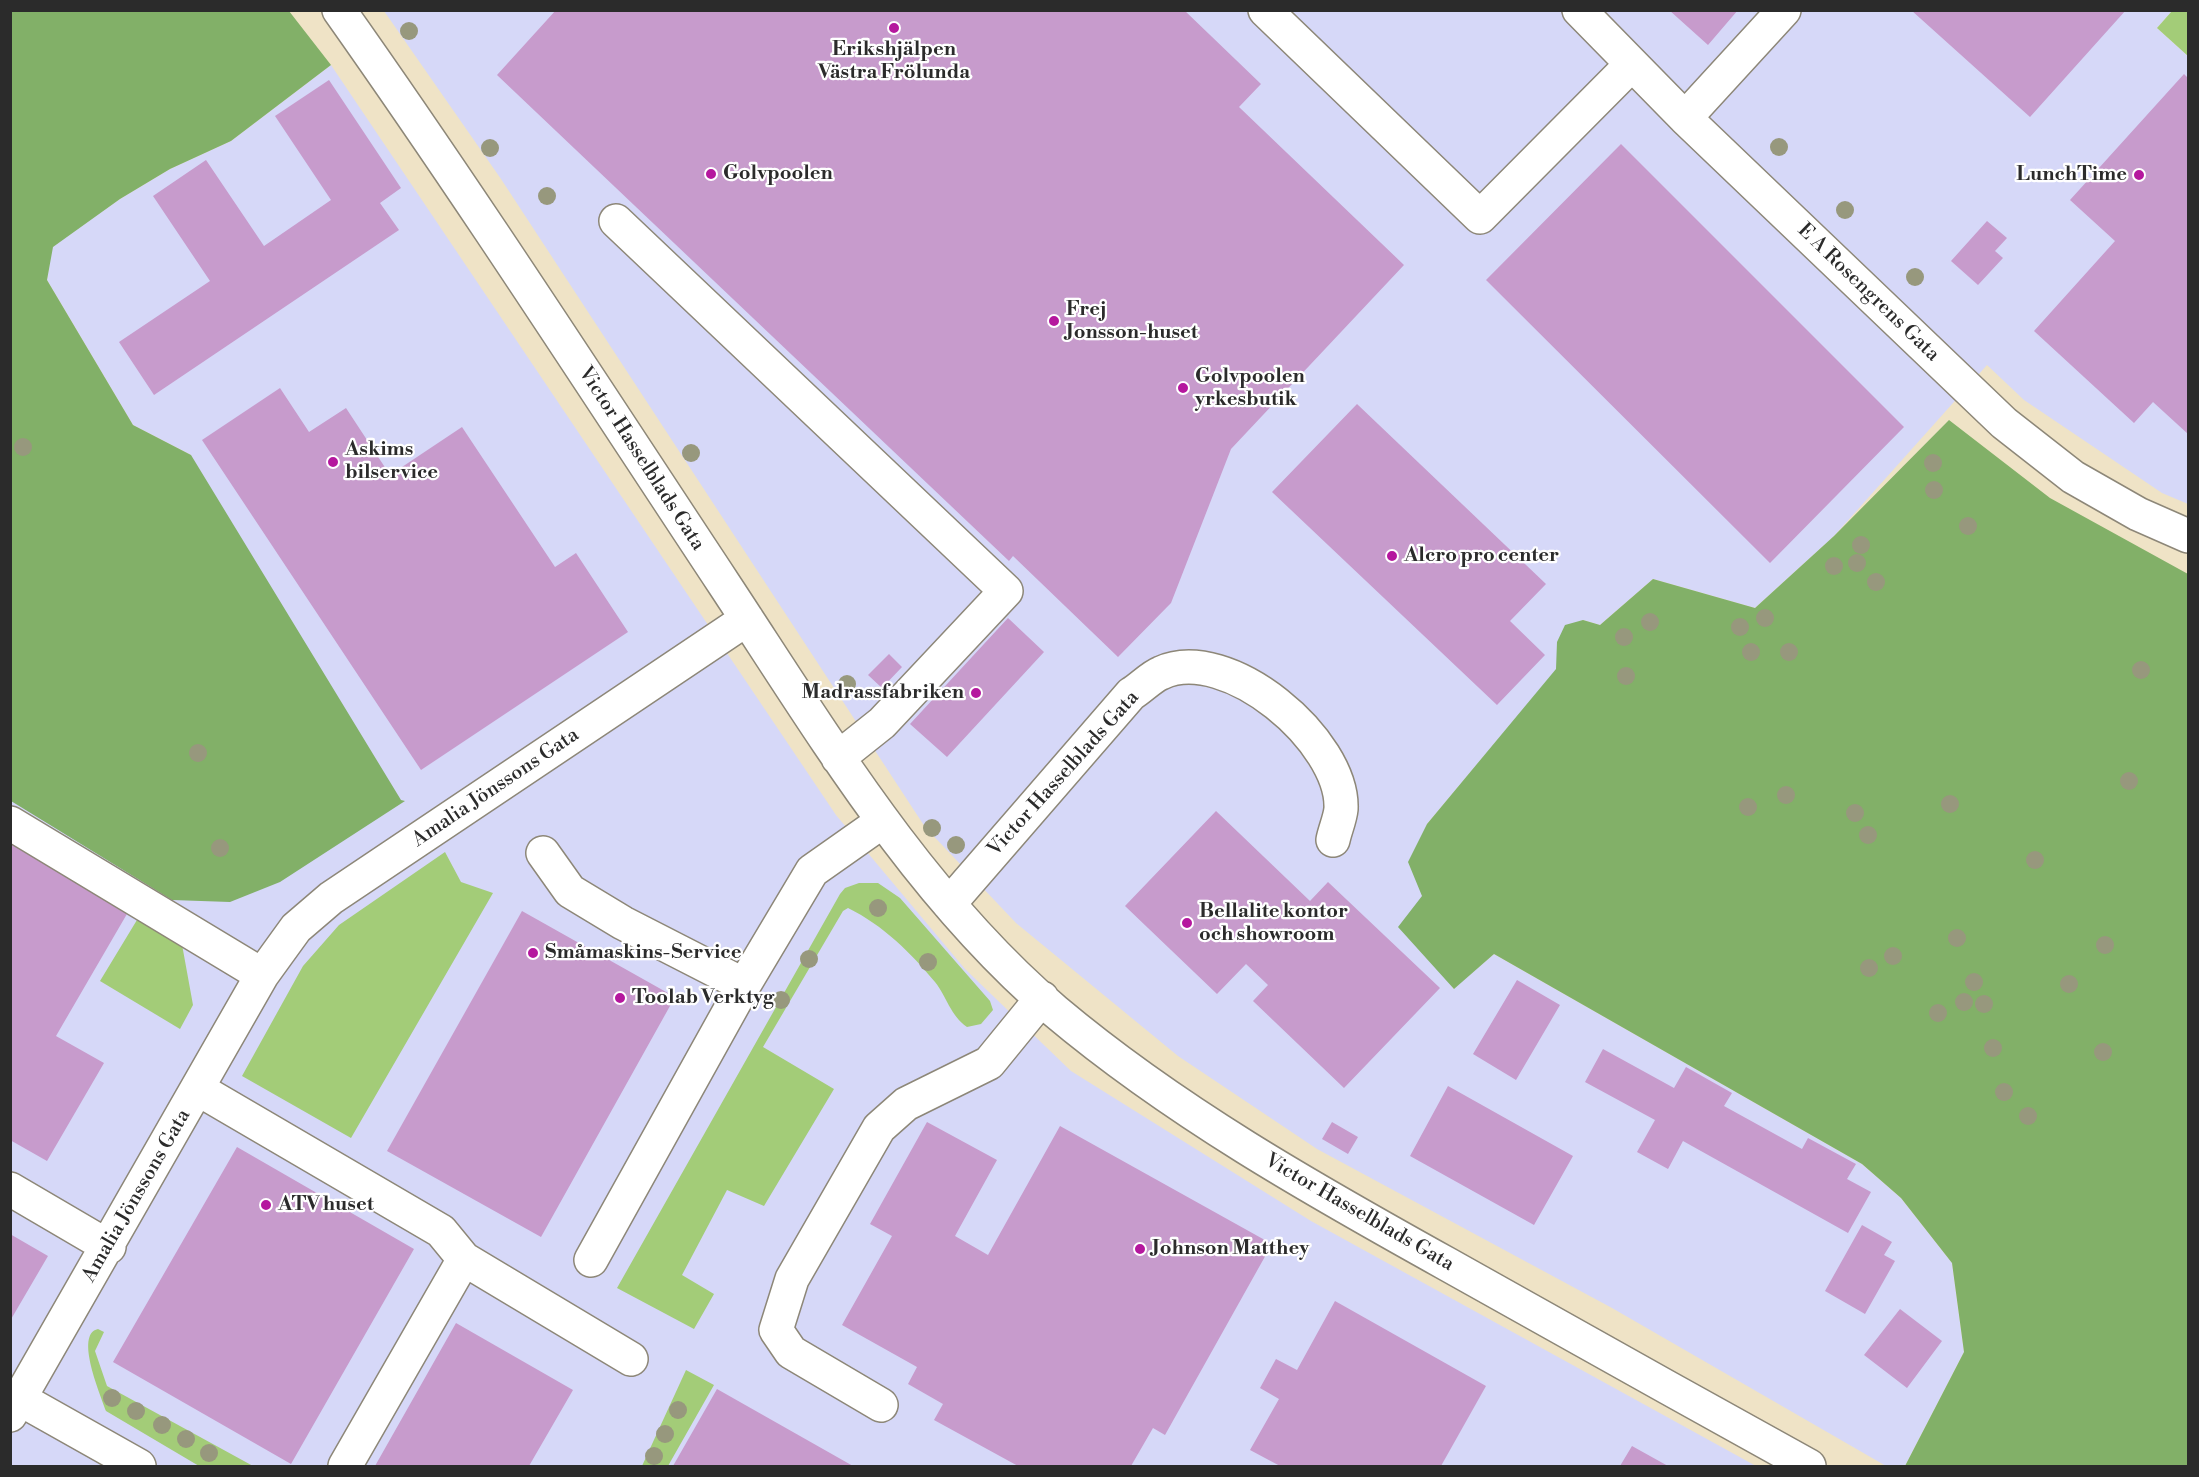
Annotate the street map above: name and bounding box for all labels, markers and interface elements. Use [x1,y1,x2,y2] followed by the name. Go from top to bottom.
[887,21,901,35] marker: Erikshjälpen Västra Frölunda
[818,38,970,85] place label: Erikshjälpen Västra Frölunda
[723,162,833,186] place label: Golvpoolen
[2016,163,2127,187] place label: LunchTime
[704,167,718,181] marker: Golvpoolen
[2132,168,2146,182] marker: LunchTime
[1792,219,1944,367] street label: E A Rosengrens Gata
[1066,298,1198,345] place label: Frej Jonsson-huset
[1047,314,1061,328] marker: Frej Jonsson-huset
[573,363,709,555] street label: Victor Hasselblads Gata
[1195,365,1305,412] place label: Golvpoolen yrkesbutik
[1176,381,1190,395] marker: Golvpoolen yrkesbutik
[345,438,438,485] place label: Askims bilservice
[326,455,340,469] marker: Askims bilservice
[1404,544,1559,568] place label: Alcro pro center
[1385,549,1399,563] marker: Alcro pro center
[802,681,964,705] place label: Madrassfabriken
[969,686,983,700] marker: Madrassfabriken
[983,686,1145,862] street label: Victor Hasselblads Gata
[408,723,584,853] street label: Amalia Jönssons Gata
[1199,900,1348,947] place label: Bellalite kontor och showroom
[1180,916,1194,930] marker: Bellalite kontor och showroom
[545,941,741,965] place label: Småmaskins-Service
[526,946,540,960] marker: Småmaskins-Service
[632,986,774,1010] place label: Toolab Verktyg
[613,991,627,1005] marker: Toolab Verktyg
[78,1105,196,1287] street label: Amalia Jönssons Gata
[1260,1149,1458,1277] street label: Victor Hasselblads Gata
[278,1193,374,1217] place label: ATV huset
[259,1198,273,1212] marker: ATV huset
[1152,1237,1309,1261] place label: Johnson Matthey
[1133,1242,1147,1256] marker: Johnson Matthey

